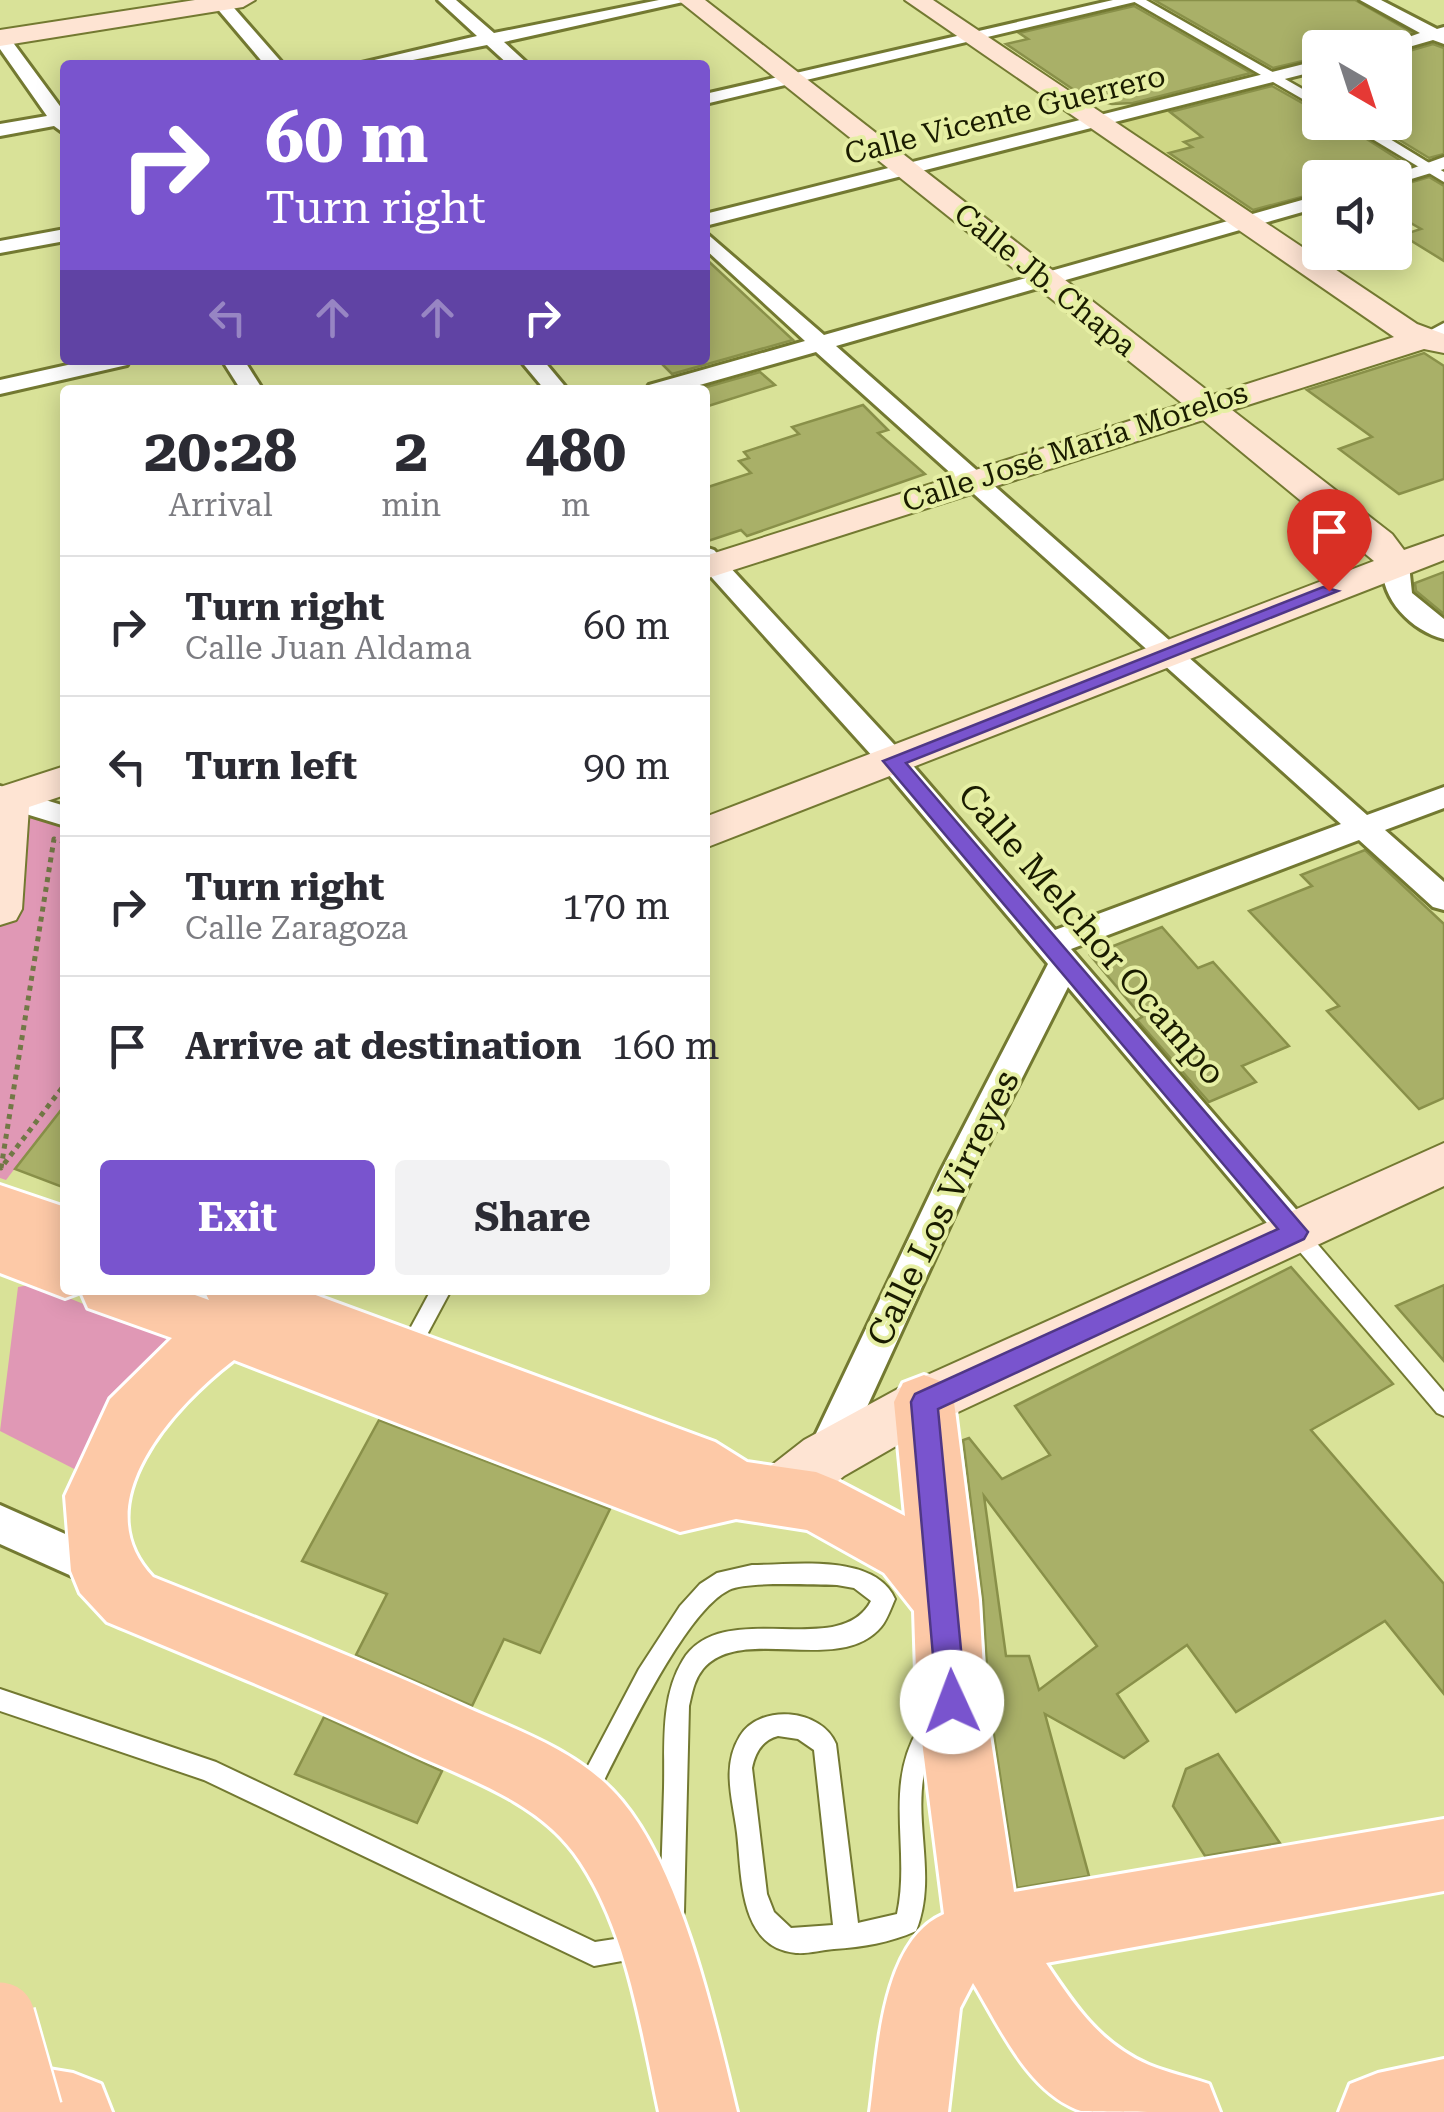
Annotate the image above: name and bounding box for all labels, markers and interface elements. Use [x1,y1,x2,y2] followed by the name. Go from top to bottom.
[1302,30,1412,140] north arrow
[1302,30,1412,270] map controls
[841,58,1169,171] street label: Calle Vicente Guerrero
[265,97,429,179] text: 60 m
[100,100,230,230] icon: right
[1302,160,1412,270] button: sound
[265,181,486,234] text: Turn right
[948,196,1143,363] street label: Calle Jb. Chapa
[200,290,255,345] icon: left
[305,290,360,345] icon: ahead
[410,290,465,345] icon: ahead
[515,290,570,345] icon: right
[898,374,1252,519] street label: Calle José María Morelos
[144,415,297,486] text: 20:28
[394,415,428,486] text: 2
[525,415,626,486] text: 480
[169,486,273,524] text: Arrival
[381,486,441,524] text: min
[561,486,590,524] text: m
[1287,489,1372,592] pin
[1302,504,1357,559] icon: arrive
[185,585,384,629] text: Turn right
[100,599,155,654] icon: right
[583,604,670,648] text: 60 m
[185,629,472,667] text: Calle Juan Aldama
[100,739,155,794] icon: left
[185,744,357,788] text: Turn left
[583,744,670,788] text: 90 m
[949,775,1234,1093] street label: Calle Melchor Ocampo
[185,865,384,909] text: Turn right
[100,879,155,934] icon: right
[562,884,670,928] text: 170 m
[185,909,408,947] text: Calle Zaragoza
[100,1019,155,1074] icon: arrive
[185,1024,581,1068] text: Arrive at destination
[611,1024,720,1068] text: 160 m
[859,1064,1028,1353] street label: Calle Los Virreyes
[100,1160,375,1275] button: Exit
[395,1160,670,1275] button: Share
[900,1650,1004,1754] position arrow

